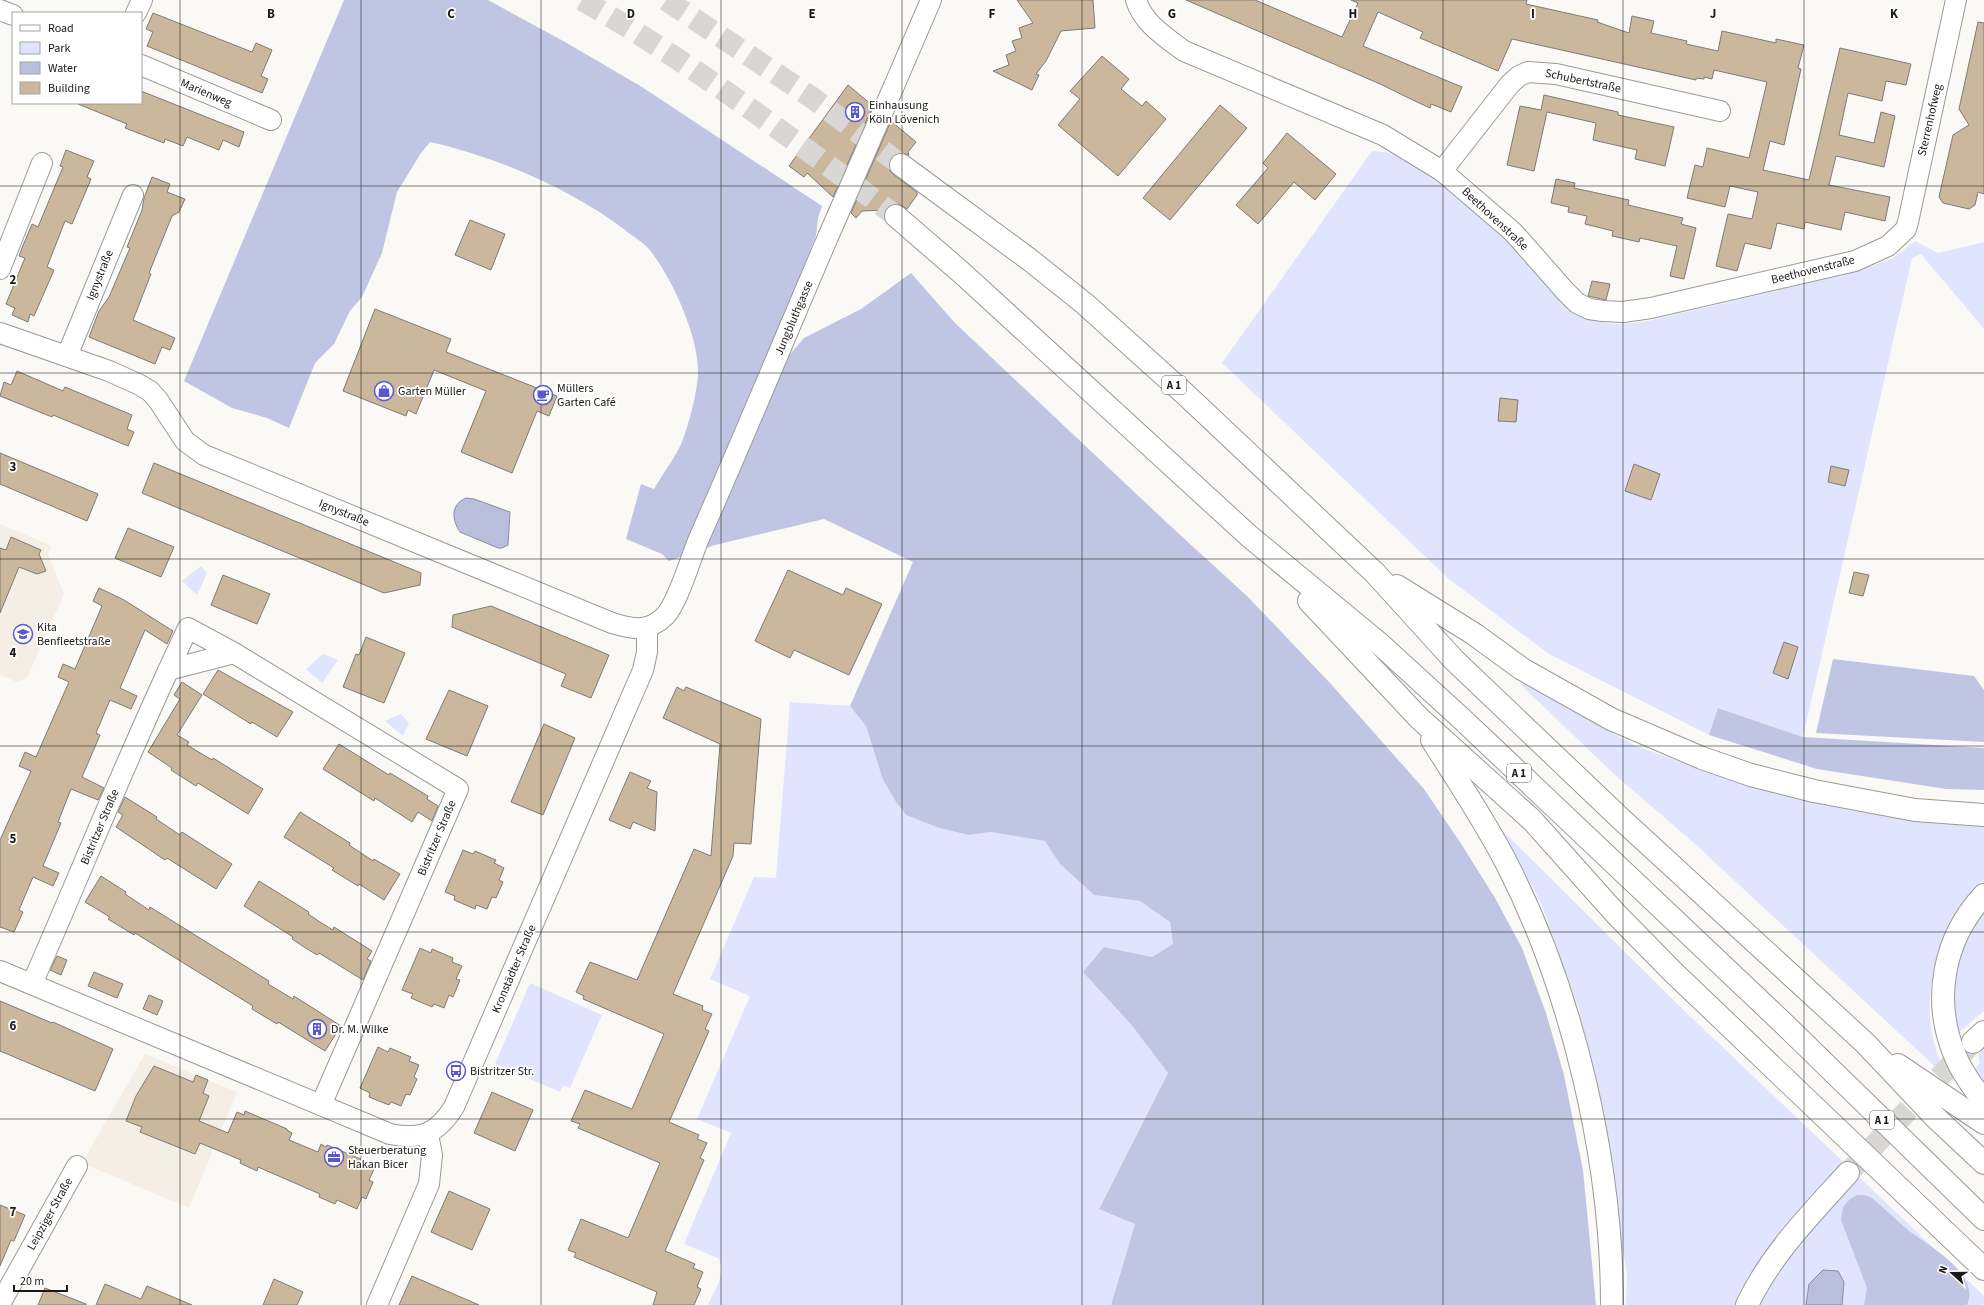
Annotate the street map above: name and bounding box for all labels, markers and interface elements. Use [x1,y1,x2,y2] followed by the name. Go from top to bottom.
[267,5,275,23] text: B
[447,5,455,23] text: C
[627,5,635,23] text: D
[808,5,816,23] text: E
[989,5,996,23] text: F
[1168,5,1176,23] text: G
[1349,5,1357,23] text: H
[1531,5,1535,23] text: I
[1710,5,1716,23] text: J
[1890,5,1899,23] text: K
[12,12,142,104] legend
[48,20,74,37] text: Road
[48,40,70,57] text: Park
[48,60,78,77] text: Water
[1543,65,1623,97] street label: Schubertstraße
[177,74,235,112] street label: Marienweg
[48,80,90,97] text: Building
[1913,82,1947,158] street label: Sterrenhofweg
[869,97,940,128] place label: Einhausung Köln Lövenich
[844,101,866,123] building icon: Einhausung Köln Lövenich
[1458,184,1532,254] street label: Beethovenstraße
[82,247,118,303] street label: Ignystraße
[1769,251,1857,289] street label: Beethovenstraße
[10,271,17,289] text: 2
[771,278,817,358] street label: Jungbluthgasse
[1162,376,1186,394] road number: A 1
[373,380,395,402] shop icon: Garten Müller
[557,380,616,411] place label: Müllers Garten Café
[398,383,467,400] place label: Garten Müller
[532,384,554,406] cafe icon: Müllers Garten Café
[10,458,17,476] text: 3
[316,495,372,531] street label: Ignystraße
[37,619,111,650] place label: Kita Benfleetstraße
[12,623,34,645] school or university icon: Kita Benfleetstraße
[10,644,17,662] text: 4
[1507,764,1531,782] road number: A 1
[76,787,124,867] street label: Bistritzer Straße
[413,798,461,878] street label: Bistritzer Straße
[10,830,17,848] text: 5
[488,922,540,1016] street label: Kronstädter Straße
[10,1017,17,1035] text: 6
[306,1018,328,1040] building icon: Dr. M. Wilke
[331,1021,389,1038] place label: Dr. M. Wilke
[445,1060,467,1082] bus stop icon: Bistritzer Str.
[470,1063,534,1080] place label: Bistritzer Str.
[1870,1111,1894,1129] road number: A 1
[348,1142,426,1173] place label: Steuerberatung Hakan Bicer
[323,1146,345,1168] office icon: Steuerberatung Hakan Bicer
[23,1175,77,1253] street label: Leipziger Straße
[10,1203,17,1221] text: 7
[1932,1253,1972,1293] north arrow
[1935,1263,1951,1276] text: N
[14,1267,67,1293] scale bar
[20,1273,44,1290] text: 20 m

